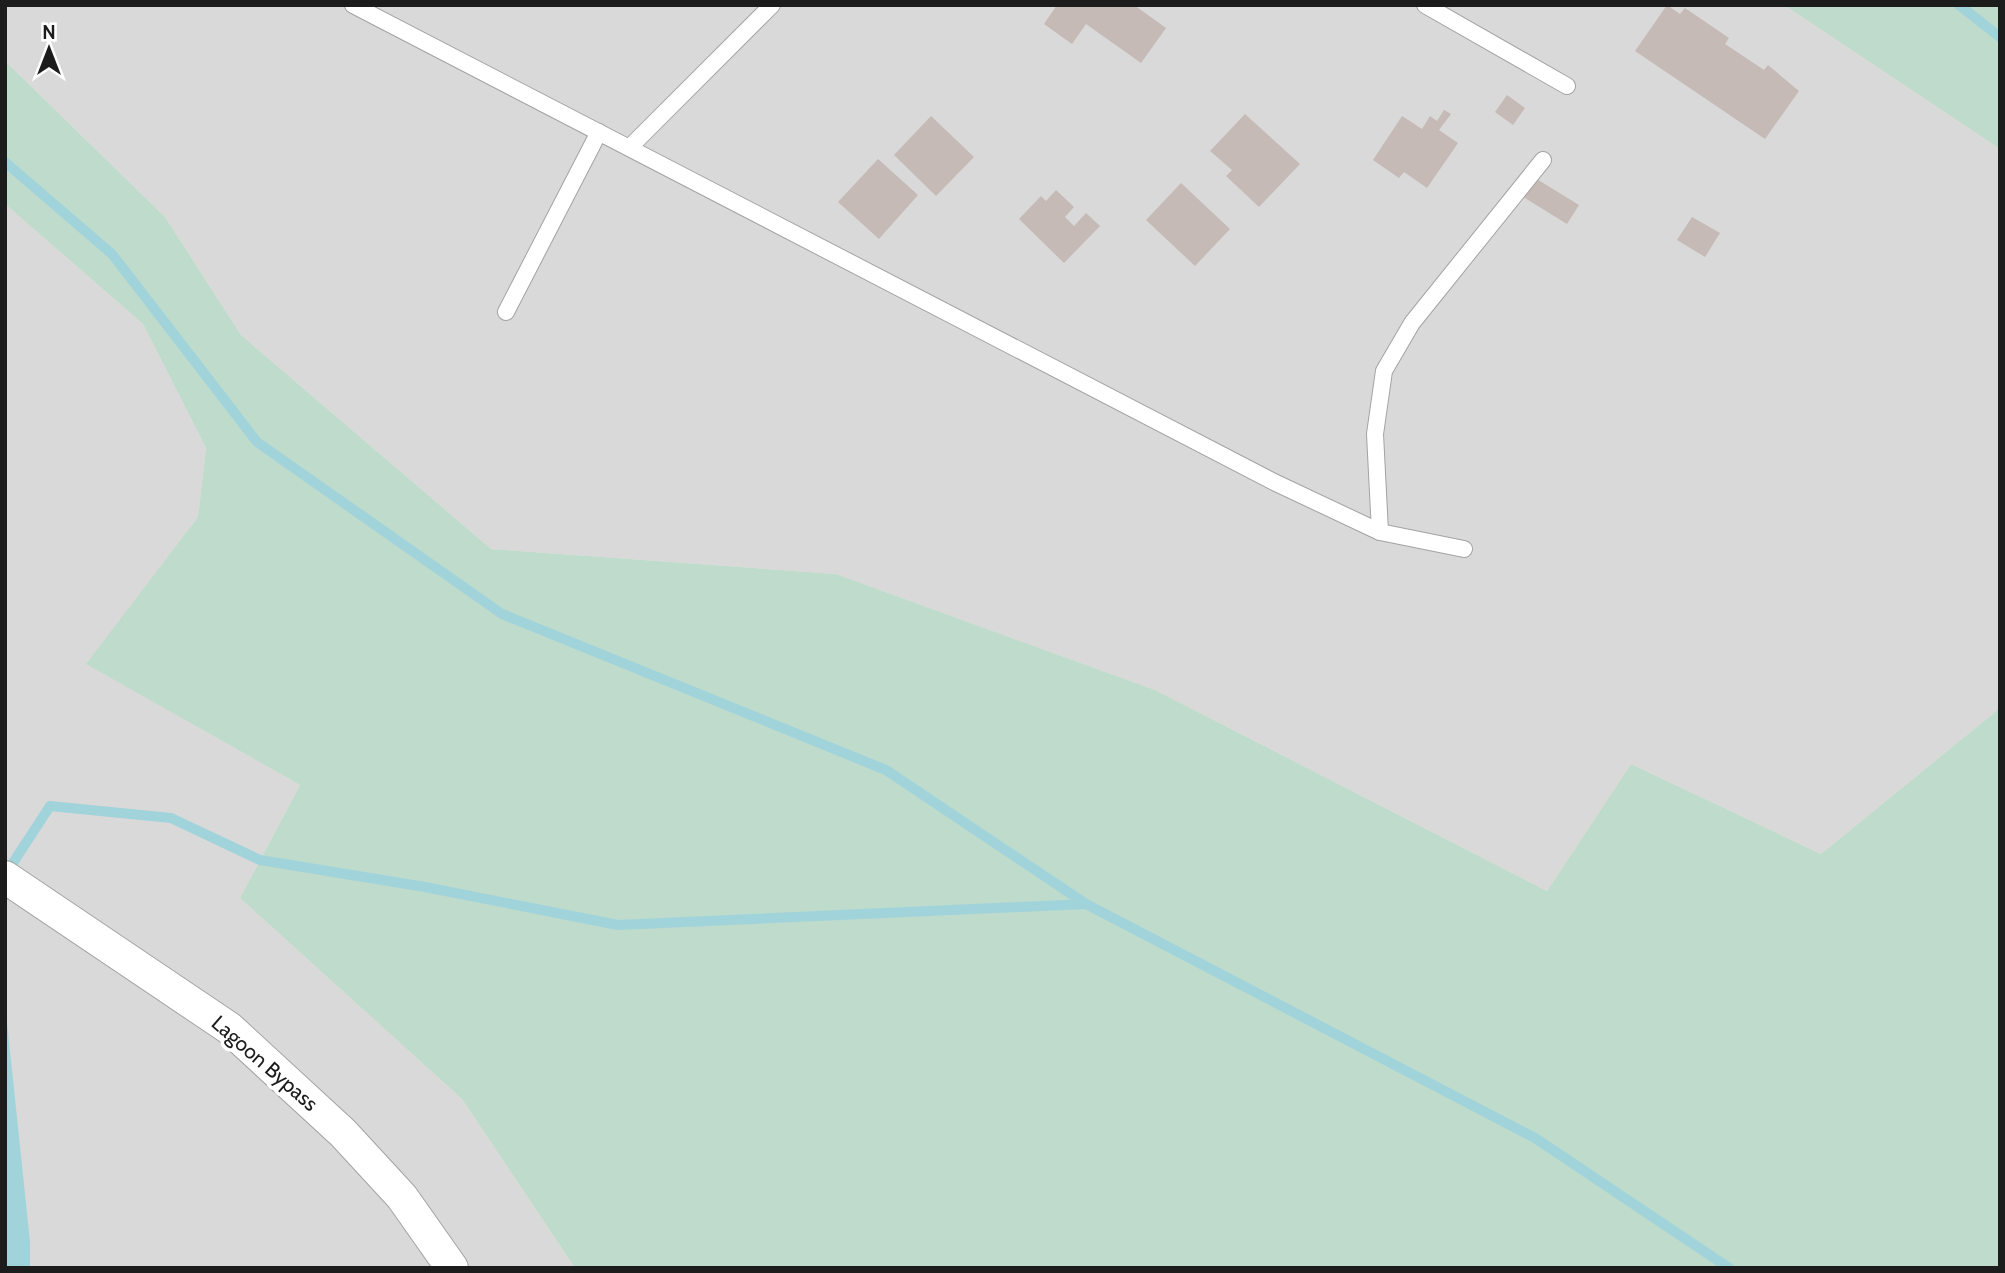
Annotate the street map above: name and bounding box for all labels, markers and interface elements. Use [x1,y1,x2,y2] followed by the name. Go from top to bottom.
[14,14,84,84] north arrow
[42,21,56,44] text: N
[207,1010,323,1116] street label: Lagoon Bypass

